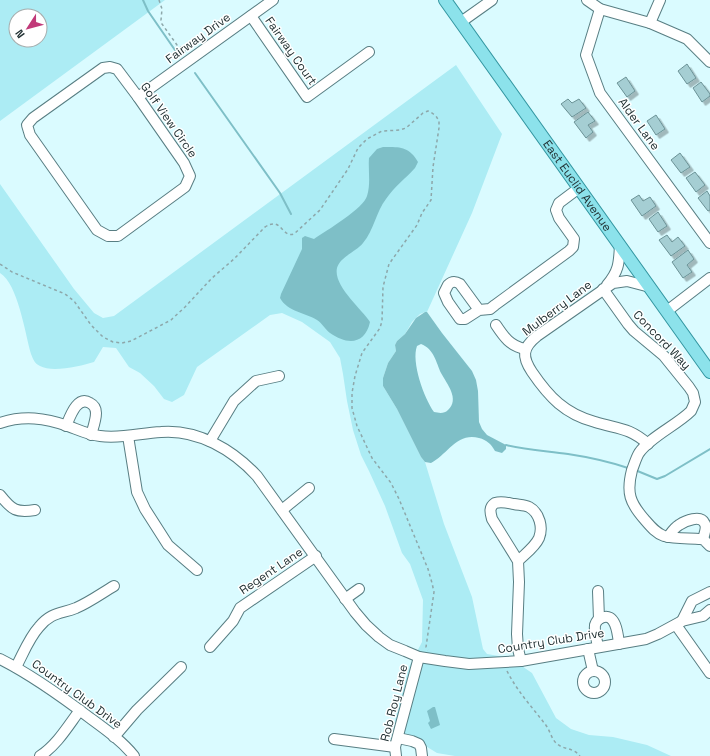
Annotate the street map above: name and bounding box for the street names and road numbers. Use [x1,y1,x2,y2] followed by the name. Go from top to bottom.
[162,9,234,67] street label: Fairway Drive
[262,14,320,88] street label: Fairway Court
[137,79,201,161] street label: Golf View Circle
[615,95,663,153] street label: Alder Lane
[539,137,615,235] street label: East Euclid Avenue
[519,277,595,339] street label: Mulberry Lane
[630,307,694,373] street label: Concord Way
[236,544,306,598] street label: Regent Lane
[497,625,605,657] street label: Country Club Drive
[29,656,125,732] street label: Country Club Drive
[377,663,411,743] street label: Rob Roy Lane

